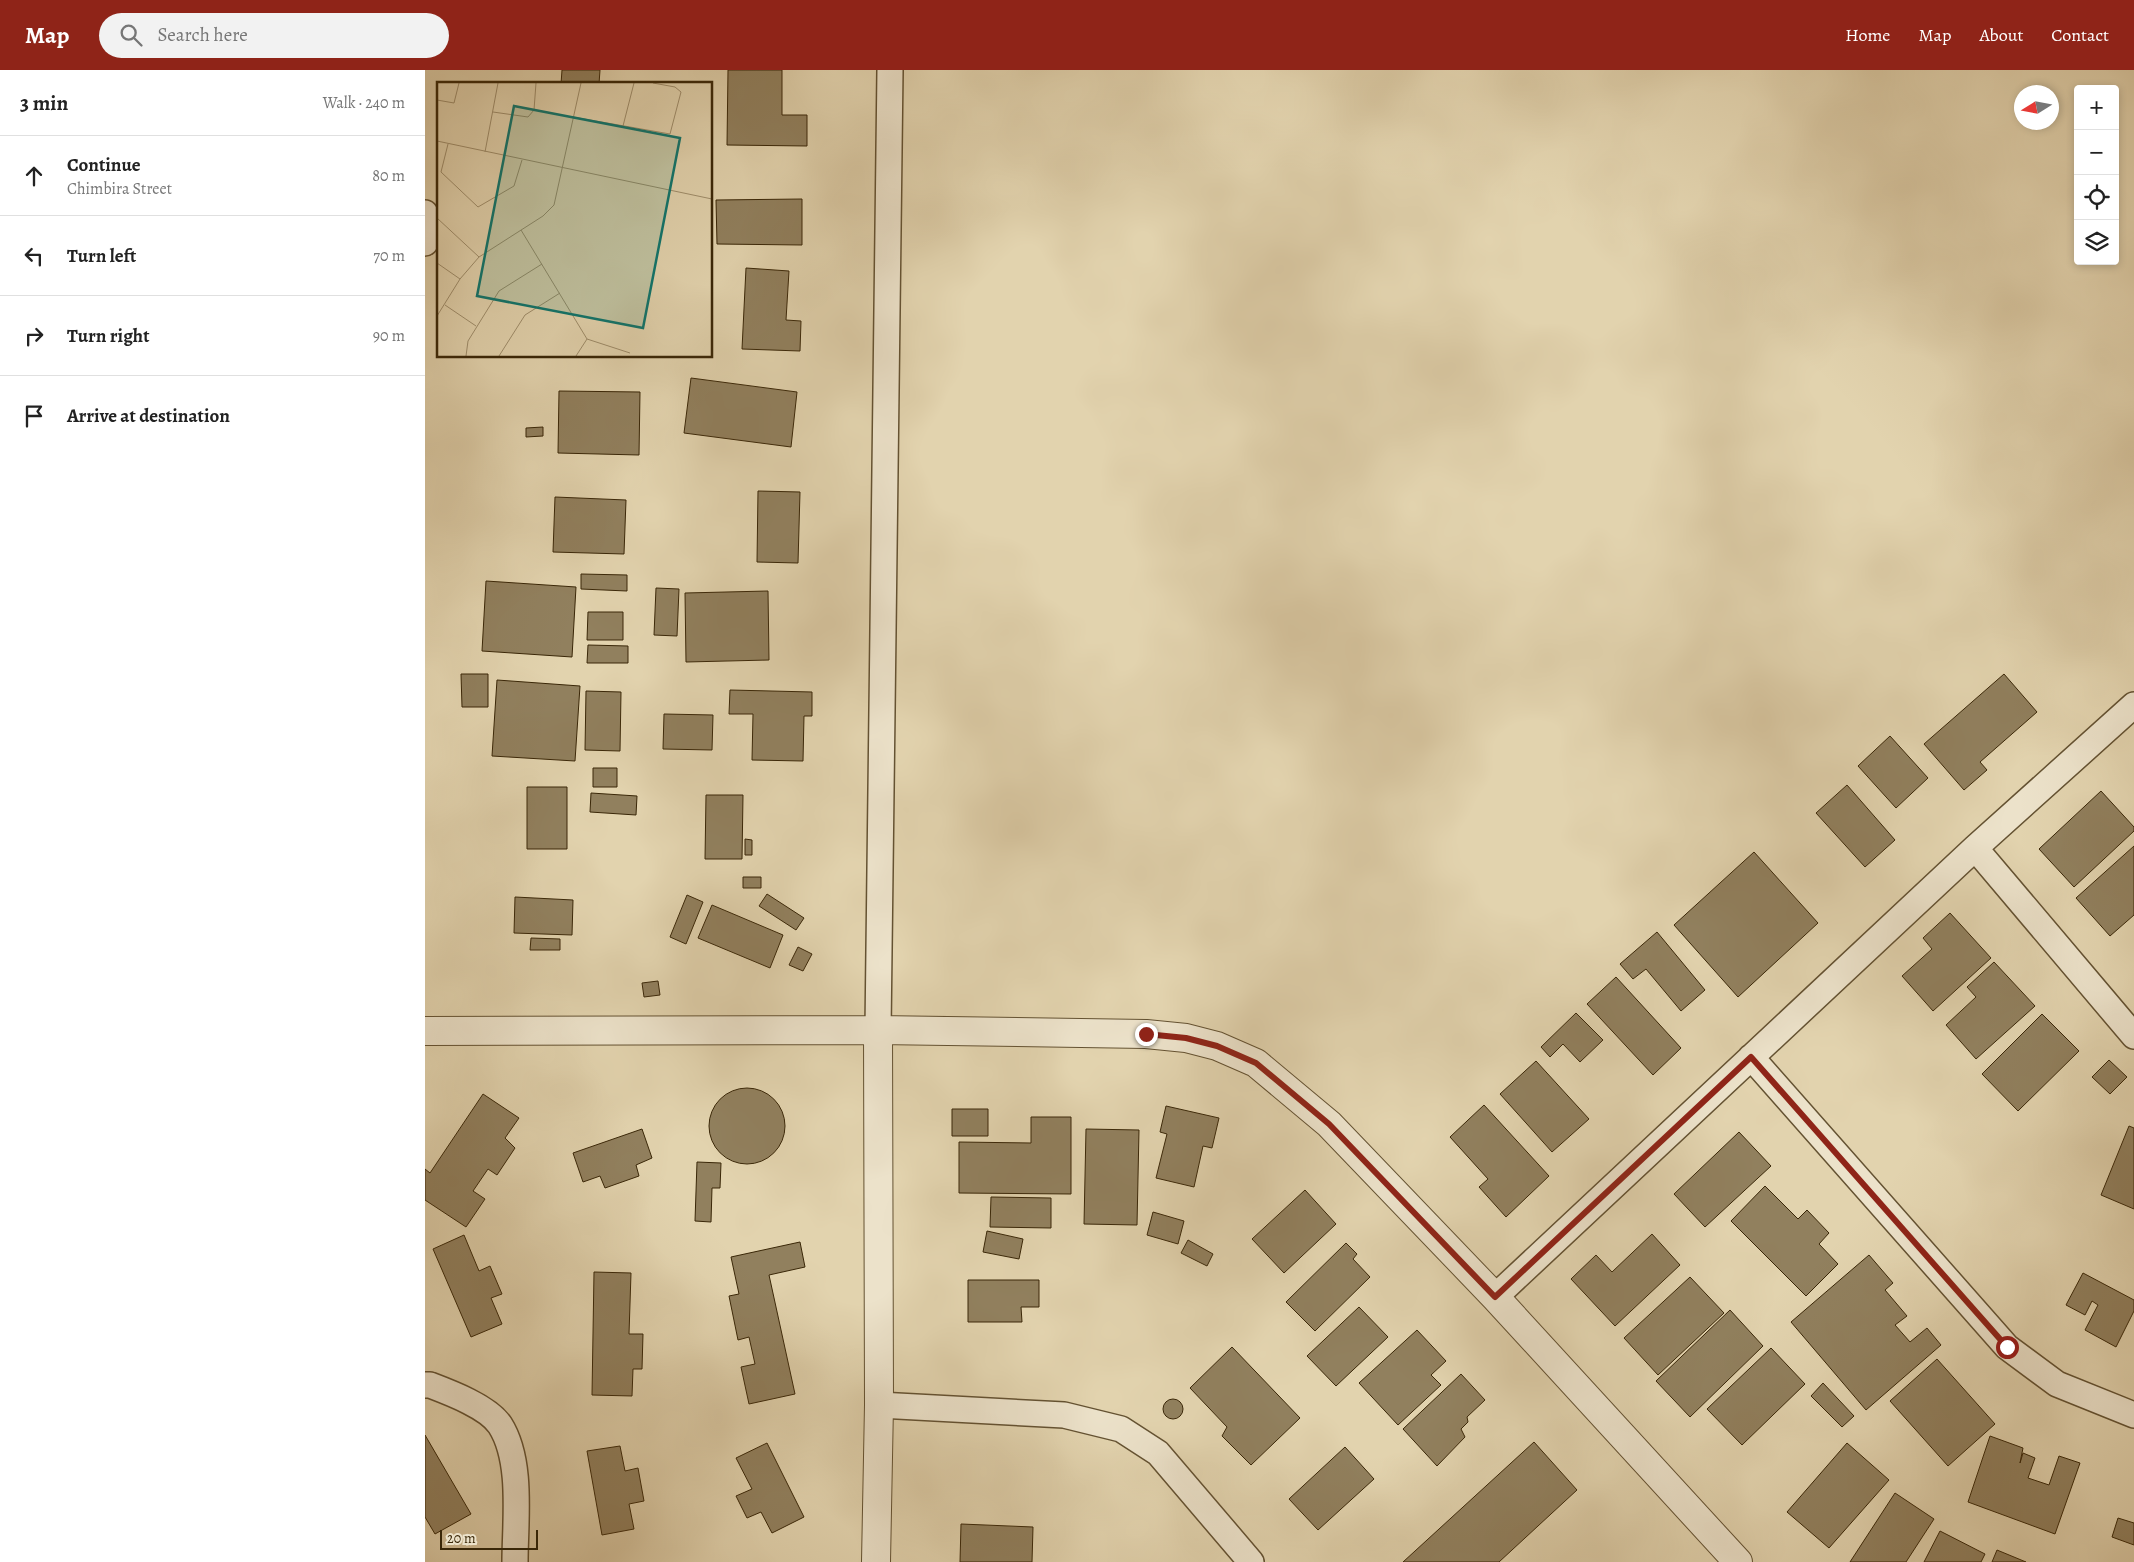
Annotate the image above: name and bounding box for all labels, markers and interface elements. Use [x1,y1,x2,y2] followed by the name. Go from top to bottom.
[99,13,449,58] search box
[25,19,69,51] text: Map
[117,21,145,49] icon: search
[157,22,248,48] text: Search here
[1845,23,1890,47] text: Home
[1918,23,1951,47] text: Map
[1979,23,2023,47] text: About
[2051,23,2109,47] text: Contact
[437,82,713,358] inset map
[2014,85,2059,130] north arrow
[2074,85,2119,265] map controls
[2074,85,2119,130] button: +
[20,89,68,117] text: 3 min
[323,92,405,114] text: Walk · 240 m
[2074,130,2119,175] button: −
[67,152,141,178] text: Continue
[20,162,48,190] icon: ahead
[372,165,405,187] text: 80 m
[2074,175,2119,220] button: locate
[67,178,172,200] text: Chimbira Street
[2074,220,2119,265] button: layers
[20,242,48,270] icon: left
[67,243,136,269] text: Turn left
[373,245,405,267] text: 70 m
[20,322,48,350] icon: right
[67,323,149,349] text: Turn right
[373,325,405,347] text: 90 m
[20,402,48,430] icon: arrive
[67,403,230,429] text: Arrive at destination
[1135,1023,1158,1046] route end
[1996,1336,2019,1359] route start
[440,1527,537,1550] scale bar
[447,1529,476,1548] text: 20 m

